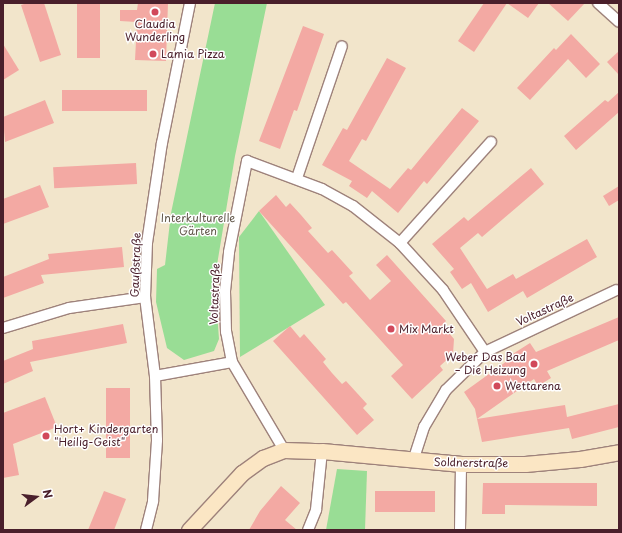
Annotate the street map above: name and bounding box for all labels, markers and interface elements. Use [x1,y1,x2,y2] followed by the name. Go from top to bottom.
[150,7,160,17] marker: Claudia Wunderling
[125,18,185,44] place label: Claudia Wunderling
[161,47,224,61] place label: Lamia Pizza
[148,49,158,59] marker: Lamia Pizza
[161,212,235,238] park label: Interkulturelle Gärten
[128,232,144,298] street label: Gaußstraße
[207,263,223,325] street label: Voltastraße
[514,291,576,329] street label: Voltastraße
[399,322,455,336] place label: Mix Markt
[386,324,396,334] marker: Mix Markt
[444,351,526,377] place label: Weber Das Bad – Die Heizung
[529,359,539,369] marker: Weber Das Bad – Die Heizung
[505,379,561,393] place label: Wettarena
[492,381,502,391] marker: Wettarena
[54,423,158,449] place label: Hort+ Kindergarten "Heilig-Geist"
[41,431,51,441] marker: Hort+ Kindergarten "Heilig-Geist"
[434,456,508,470] street label: Soldnerstraße
[16,477,56,517] north arrow
[39,487,57,500] text: N

